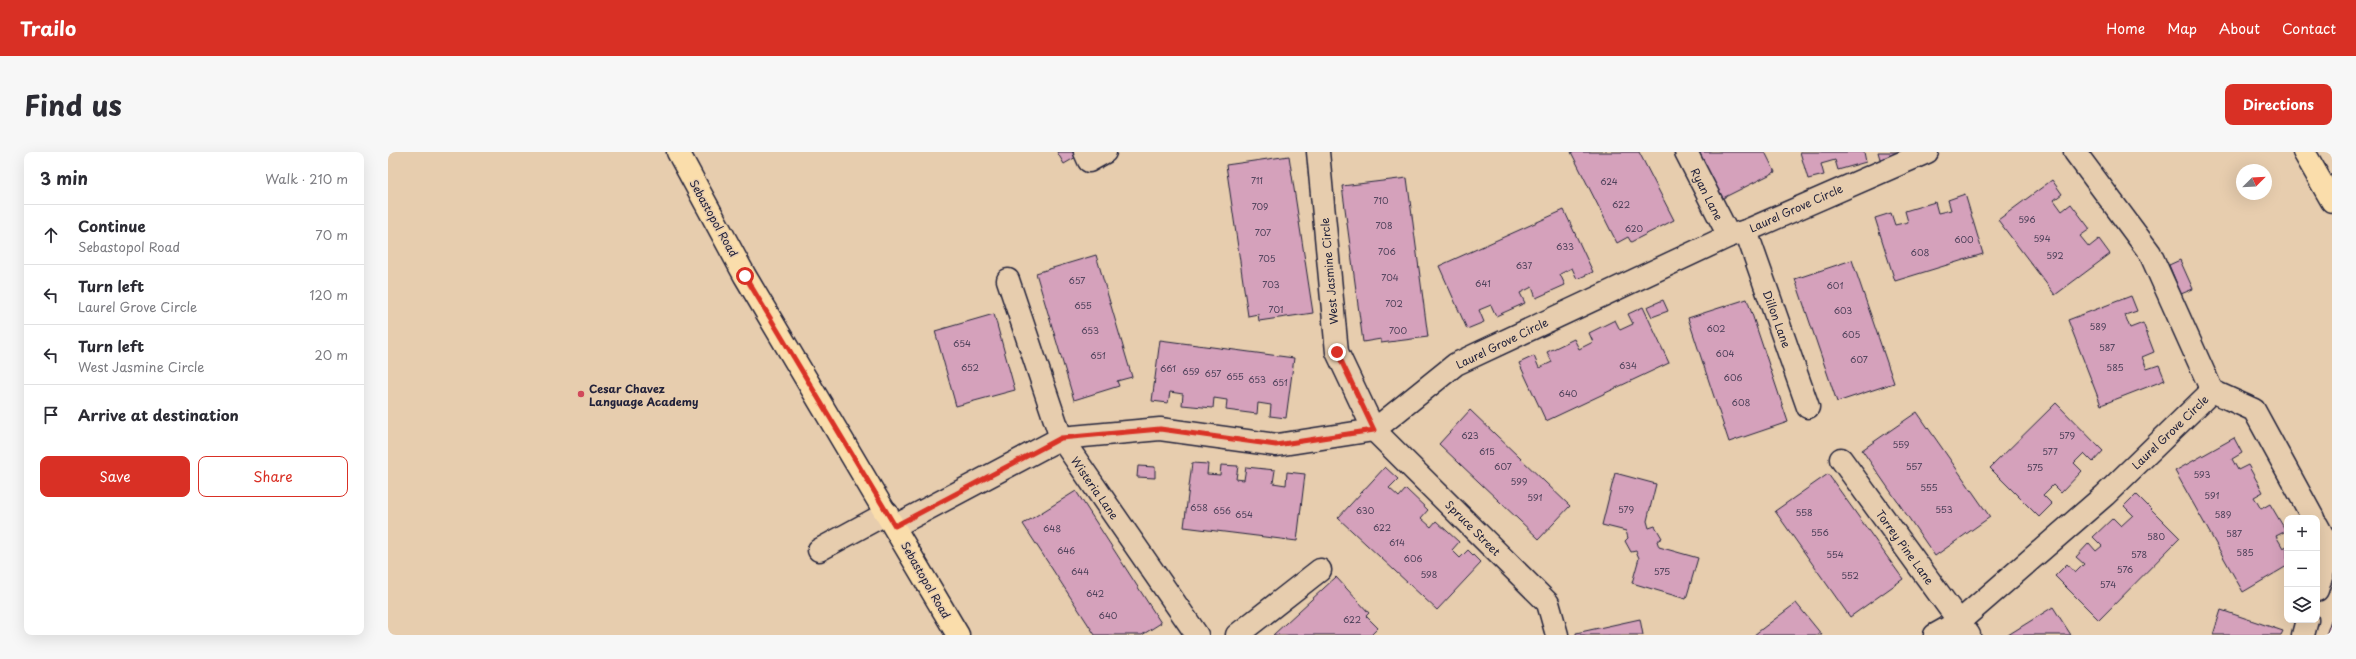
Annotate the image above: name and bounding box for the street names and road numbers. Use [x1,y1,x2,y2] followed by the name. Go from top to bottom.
[1687,165,1728,223] street label: Ryan Lane
[686,176,742,260] street label: Sebastopol Road
[1746,180,1846,236] street label: Laurel Grove Circle
[1316,217,1342,325] street label: West Jasmine Circle
[1759,288,1795,350] street label: Dillon Lane
[1453,313,1551,373] street label: Laurel Grove Circle
[2128,391,2212,473] street label: Laurel Grove Circle
[1067,453,1123,523] street label: Wisteria Lane
[1441,496,1505,560] street label: Spruce Street
[1872,506,1938,588] street label: Torrey Pine Lane
[897,538,955,622] street label: Sebastopol Road

